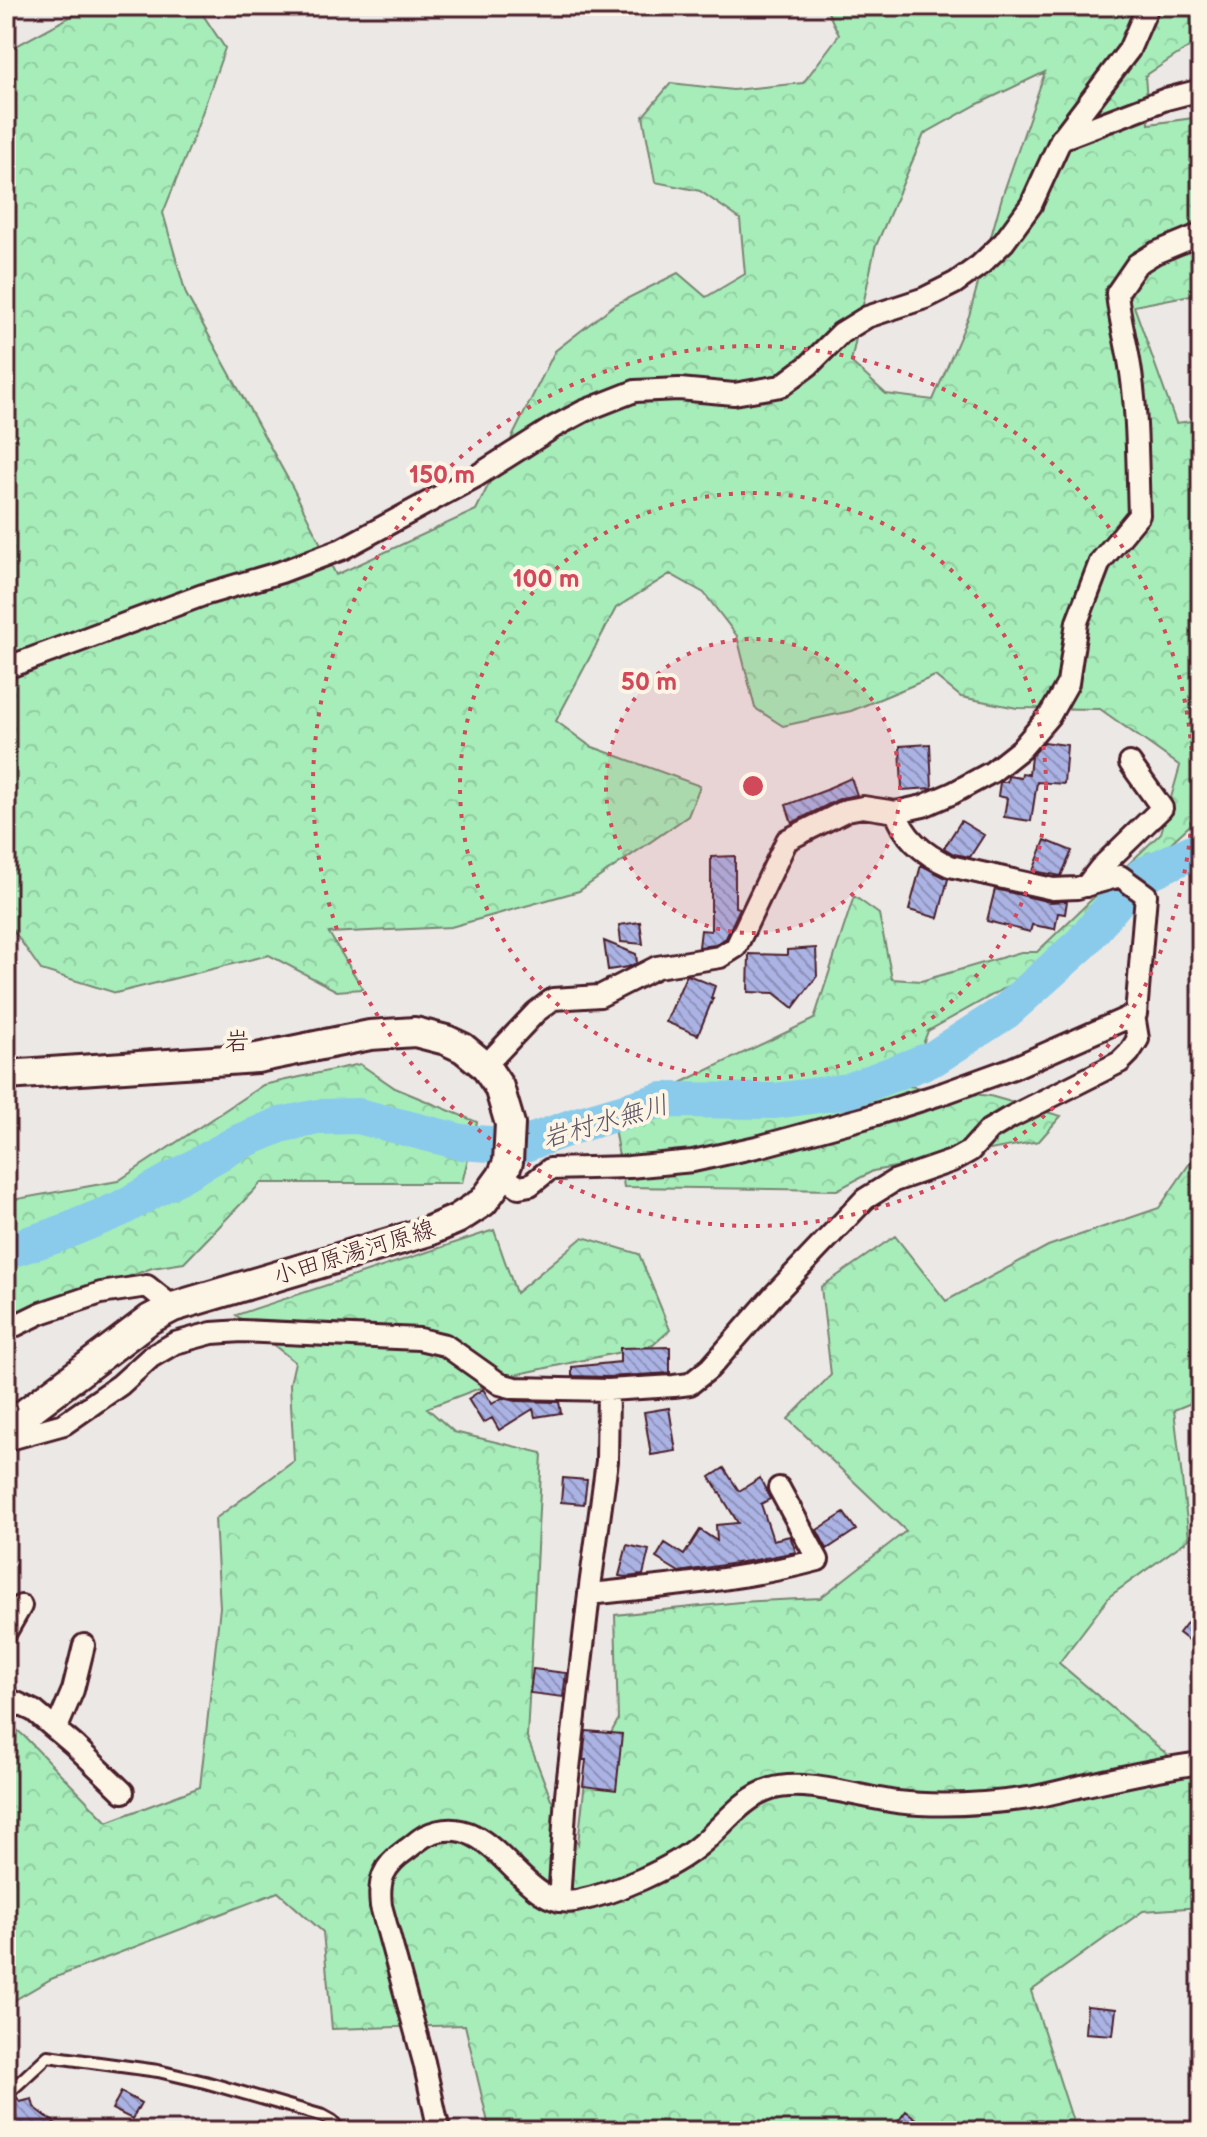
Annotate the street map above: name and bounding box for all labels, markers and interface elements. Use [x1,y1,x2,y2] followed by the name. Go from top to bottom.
[409,461,475,490] text: 150 m
[513,565,579,594] text: 100 m
[621,668,677,697] text: 50 m
[739,772,767,800] centre of rings
[224,1027,250,1058] district label: 岩
[539,1090,672,1155] water label: 岩村水無川
[270,1214,439,1291] street label: 小田原湯河原線

